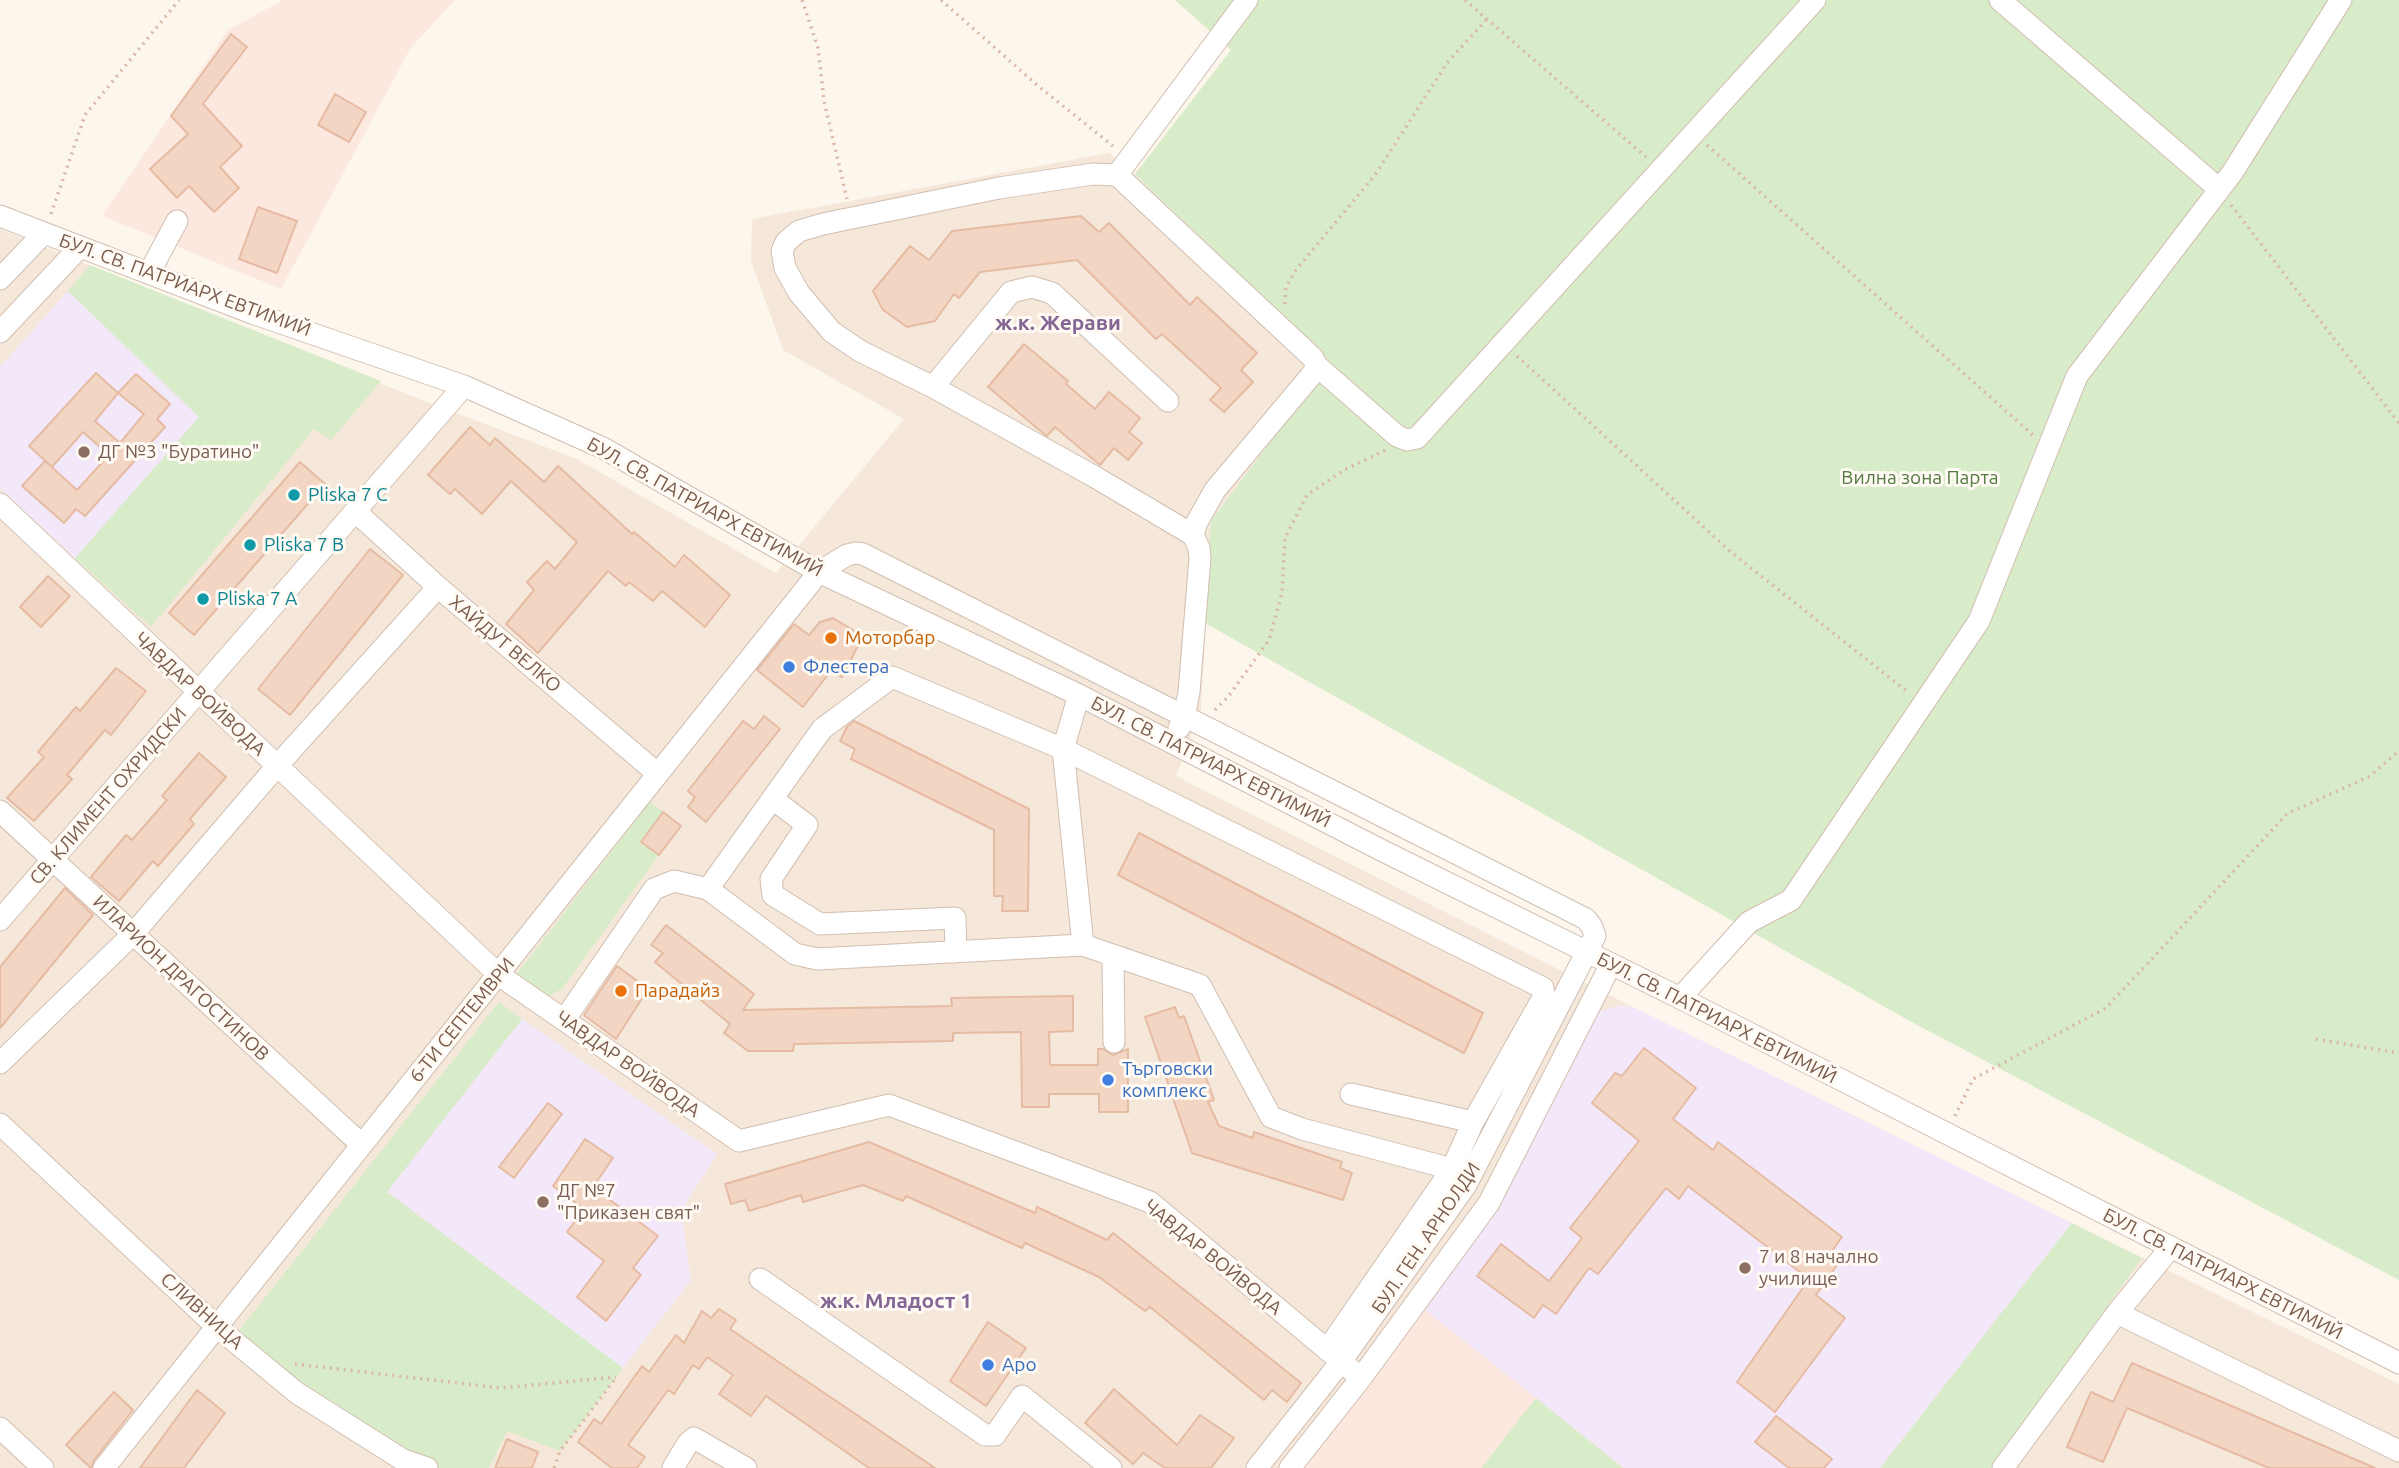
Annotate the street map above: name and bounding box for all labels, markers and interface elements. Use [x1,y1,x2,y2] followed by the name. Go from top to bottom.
[56,229,314,341] street label: БУЛ. СВ. ПАТРИАРХ ЕВТИМИЙ
[995,310,1121,336] district label: ж.к. Жерави
[583,433,827,581] street label: БУЛ. СВ. ПАТРИАРХ ЕВТИМИЙ
[98,441,259,463] place label: ДГ №3 "Буратино"
[76,444,92,460] marker: ДГ №3 "Буратино"
[1841,467,1999,489] park label: Вилна зона Парта
[308,484,388,506] place label: Pliska 7 C
[286,487,302,503] marker: Pliska 7 C
[264,534,344,556] place label: Pliska 7 B
[242,537,258,553] marker: Pliska 7 B
[217,588,297,610] place label: Pliska 7 A
[195,591,211,607] marker: Pliska 7 A
[444,591,566,697] street label: ХАЙДУТ ВЕЛКО
[130,627,270,761] street label: ЧАВДАР ВОЙВОДА
[845,627,935,649] place label: Моторбар
[823,630,839,646] marker: Моторбар
[803,656,889,678] place label: Флестера
[781,659,797,675] marker: Флестера
[1087,691,1335,833] street label: БУЛ. СВ. ПАТРИАРХ ЕВТИМИЙ
[25,703,191,889] street label: СВ. КЛИМЕНТ ОХРИДСКИ
[88,890,274,1066] street label: ИЛАРИОН ДРАГОСТИНОВ
[1593,947,1841,1089] street label: БУЛ. СВ. ПАТРИАРХ ЕВТИМИЙ
[405,953,519,1087] street label: 6-ТИ СЕПТЕМВРИ
[635,980,720,1002] place label: Парадайз
[613,983,629,999] marker: Парадайз
[551,1006,705,1122] street label: ЧАВДАР ВОЙВОДА
[1122,1058,1213,1102] place label: Търговски комплекс
[1100,1072,1116,1088] marker: Търговски комплекс
[1367,1158,1485,1318] street label: БУЛ. ГЕН. АРНОЛДИ
[557,1180,700,1224] place label: ДГ №7 "Приказен свят"
[535,1194,551,1210] marker: ДГ №7 "Приказен свят"
[1139,1194,1287,1320] street label: ЧАВДАР ВОЙВОДА
[2099,1203,2347,1345] street label: БУЛ. СВ. ПАТРИАРХ ЕВТИМИЙ
[1759,1246,1879,1290] place label: 7 и 8 начално училище
[1737,1260,1753,1276] marker: 7 и 8 начално училище
[156,1268,248,1354] street label: СЛИВНИЦА
[820,1288,972,1314] district label: ж.к. Младост 1
[1002,1354,1037,1376] place label: Аро
[980,1357,996,1373] marker: Аро

